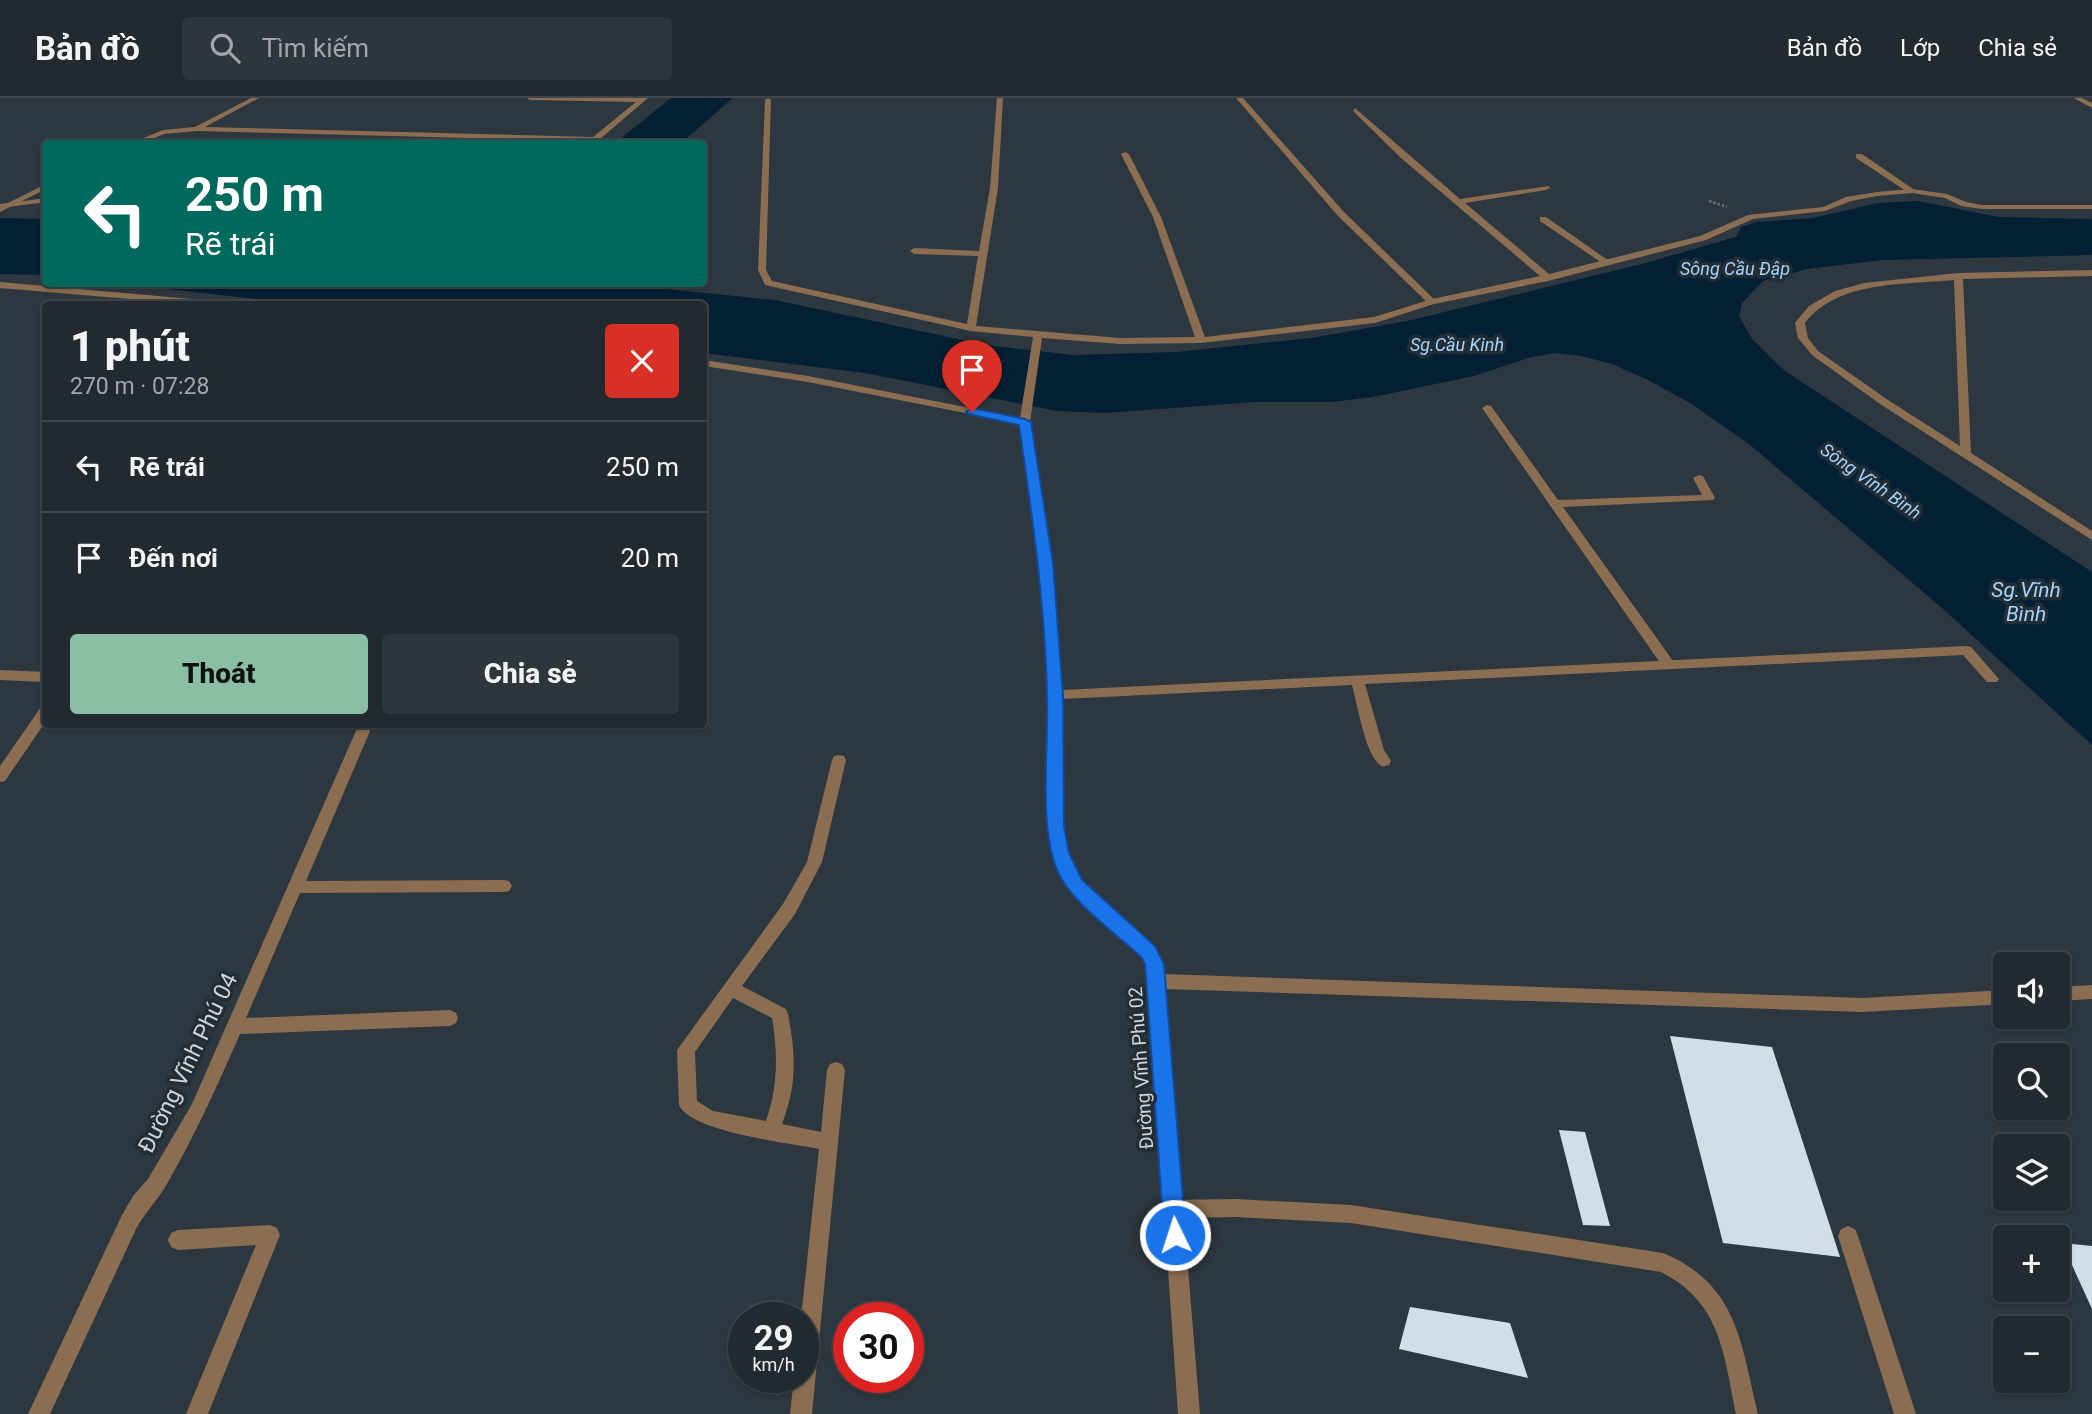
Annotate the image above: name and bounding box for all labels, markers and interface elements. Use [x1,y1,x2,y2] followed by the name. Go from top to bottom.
[182,17,672,80] search box
[35,29,140,68] text: Bản đồ
[206,29,244,67] icon: search
[262,33,369,63] text: Tìm kiếm
[1787,34,1862,62] text: Bản đồ
[1900,34,1940,62] text: Lớp
[1978,34,2057,62] text: Chia sẻ
[185,166,324,223] text: 250 m
[70,168,161,259] icon: left
[185,225,276,263] text: Rẽ trái
[1680,258,1790,279] water label: Sông Cầu Đập
[70,322,190,371] text: 1 phút
[605,324,679,398] button: close
[1410,334,1504,355] water label: Sg.Cầu Kinh
[942,340,1002,412] pin
[953,351,991,389] icon: arrive
[70,373,209,400] text: 270 m · 07:28
[1817,439,1925,523] water label: Sông Vĩnh Bình
[70,448,108,486] icon: left
[129,452,205,482] text: Rẽ trái
[606,452,679,482] text: 250 m
[70,539,108,577] icon: arrive
[129,543,218,573] text: Đến nơi
[621,543,679,573] text: 20 m
[1991,578,2061,626] water label: Sg.Vĩnh Bình
[70,634,368,714] button: Thoát
[382,634,679,714] button: Chia sẻ
[1993,952,2070,1393] map controls
[1993,952,2070,1029] button: sound
[133,969,243,1157] street label: Đường Vĩnh Phú 04
[1124,986,1158,1150] street label: Đường Vĩnh Phú 02
[1993,1043,2070,1120] button: search
[1993,1134,2070,1211] button: layers
[1138,1198,1212,1272] position arrow
[1993,1225,2070,1302] button: +
[833,1302,924,1393] speed limit sign: 30
[1993,1316,2070,1393] button: −
[753,1318,794,1359] text: 29
[752,1354,795,1375] text: km/h

